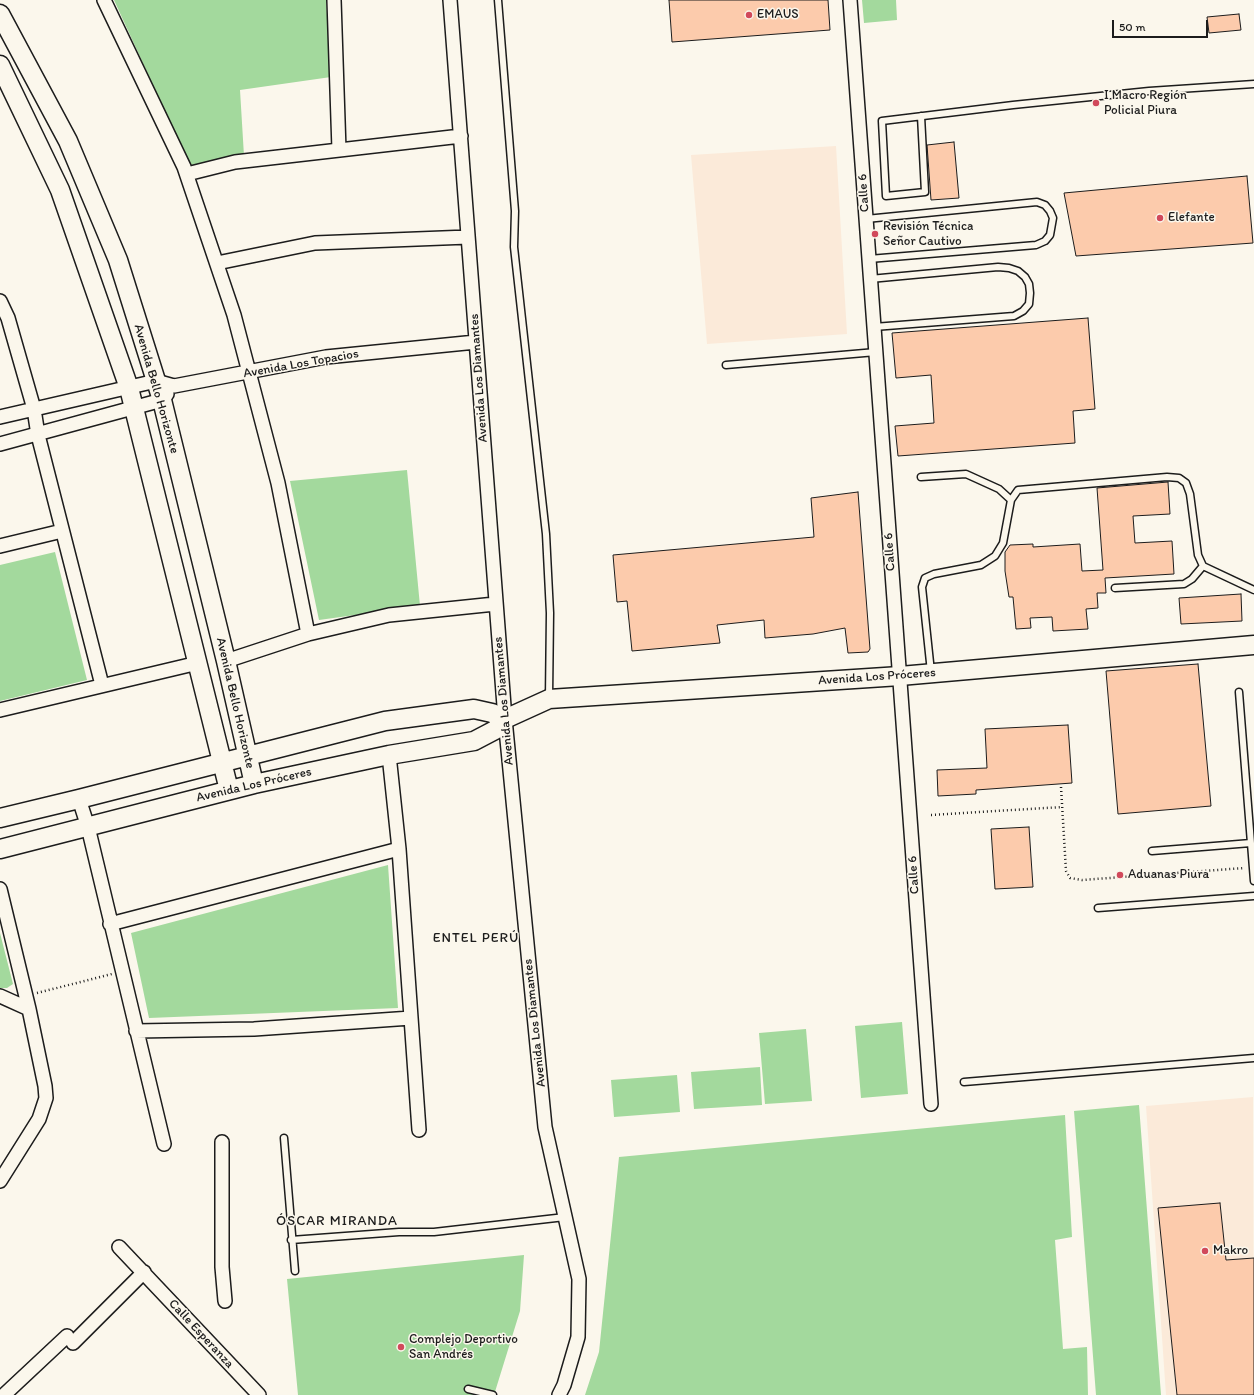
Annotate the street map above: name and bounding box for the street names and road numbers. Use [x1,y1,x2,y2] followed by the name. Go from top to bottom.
[855,173,873,213] street label: Calle 6
[467,313,491,443] street label: Avenida Los Diamantes
[130,322,182,456] street label: Avenida Bello Horizonte
[242,346,360,382] street label: Avenida Los Topacios
[881,532,899,572] street label: Calle 6
[212,636,258,770] street label: Avenida Bello Horizonte
[491,636,517,766] street label: Avenida Los Diamantes
[818,665,936,689] street label: Avenida Los Próceres
[195,764,313,806] street label: Avenida Los Próceres
[905,855,923,895] street label: Calle 6
[520,958,550,1088] street label: Avenida Los Diamantes
[165,1296,237,1372] street label: Calle Esperanza

